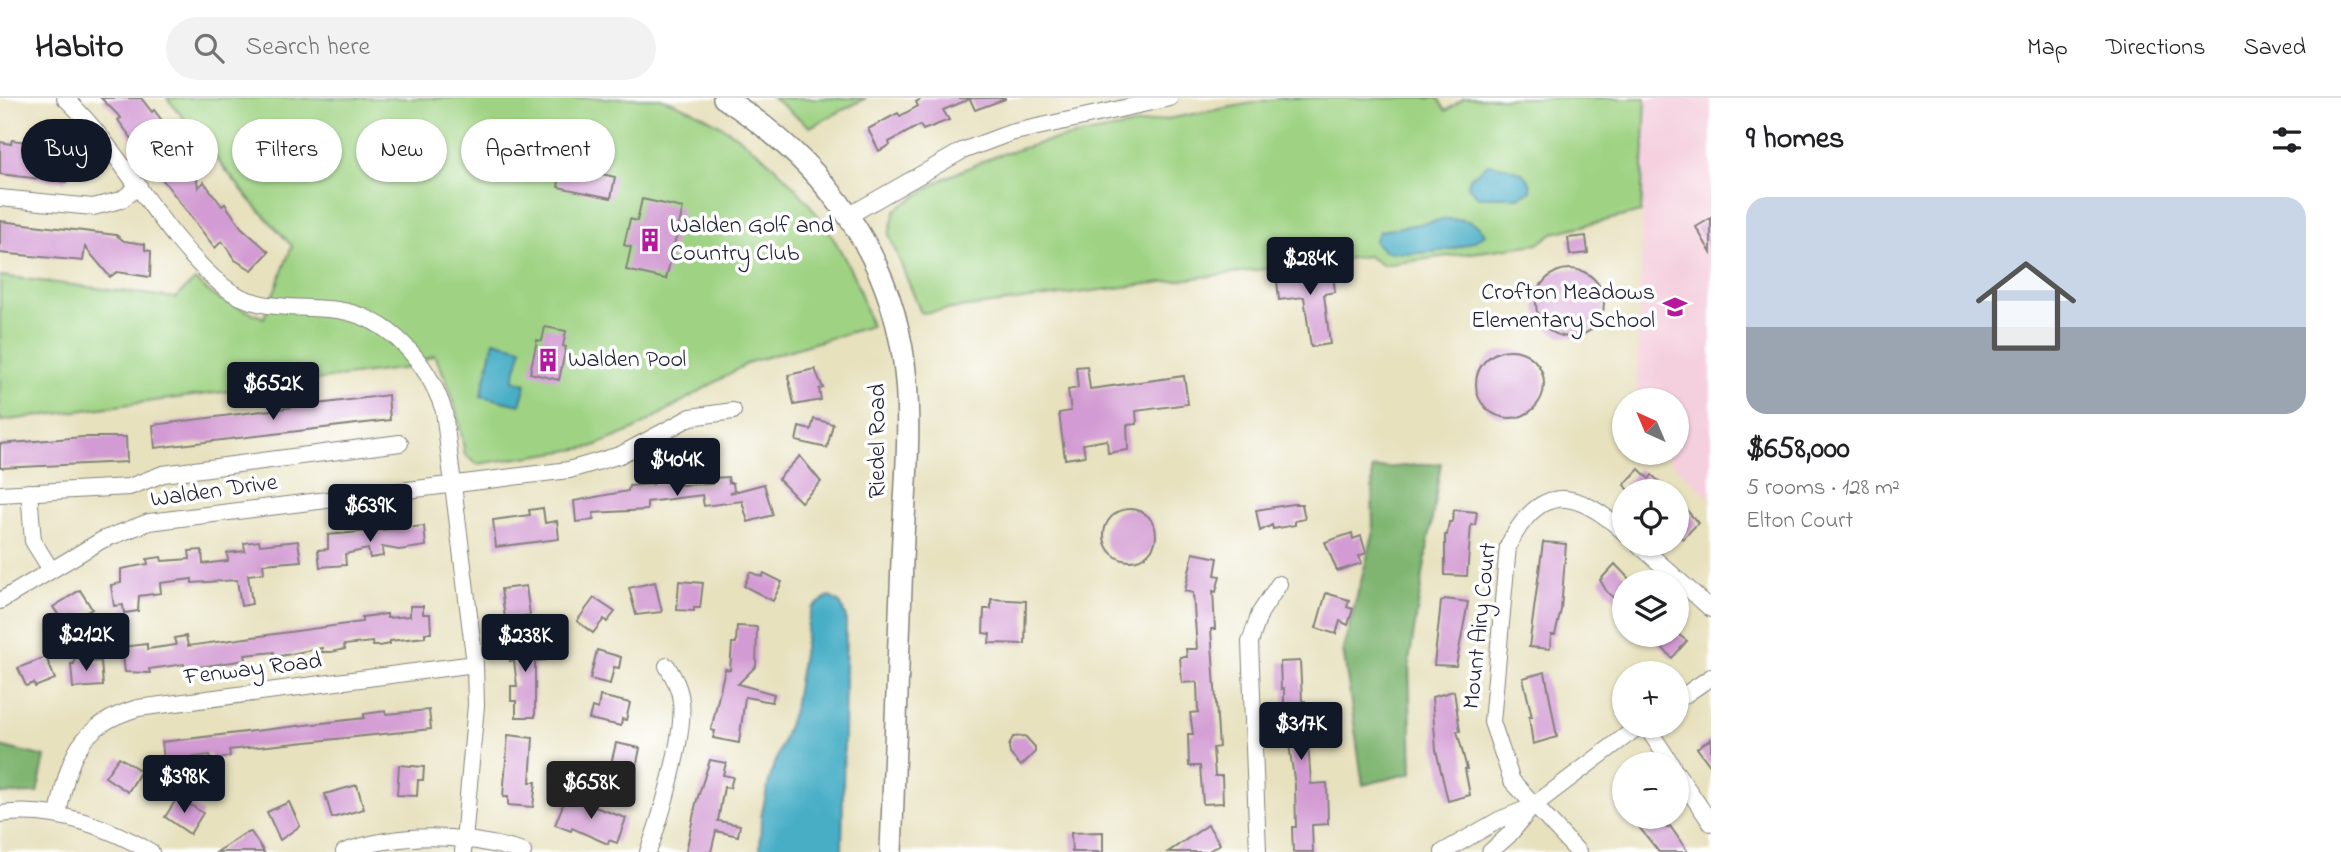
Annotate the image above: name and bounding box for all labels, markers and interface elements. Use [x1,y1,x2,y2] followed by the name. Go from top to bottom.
[166,17,656,80] search box
[35,24,124,72] text: Habito
[190,29,228,67] icon: search
[246,29,370,67] text: Search here
[2027,31,2068,66] text: Map
[2106,31,2205,66] text: Directions
[2243,31,2306,66] text: Saved
[1746,118,1844,162] text: 9 homes
[21,119,112,182] chip: Buy
[126,119,218,182] chip: Rent
[232,119,342,182] chip: Filters
[356,119,447,182] chip: New
[461,119,615,182] chip: Apartment
[2268,121,2306,159] icon: filters
[670,209,834,273] place label: Walden Golf and Country Club
[636,226,664,254] building icon: Walden Golf and Country Club
[1261,238,1359,297] pin: $284K
[1283,243,1337,276] text: $284K
[1963,243,2089,369] icon: home
[1471,276,1655,340] place label: Crofton Meadows Elementary School
[1661,293,1689,321] school or university icon: Crofton Meadows Elementary School
[568,343,686,378] place label: Walden Pool
[534,346,562,374] building icon: Walden Pool
[224,362,322,422] pin: $652K
[243,368,303,401] text: $652K
[861,383,896,498] street label: Riedel Road
[1612,388,1689,466] north arrow
[1612,388,1689,829] map controls
[1746,428,1850,472] text: $658,000
[628,438,726,498] pin: $404K
[650,444,704,477] text: $404K
[148,466,280,518] street label: Walden Drive
[1746,472,1900,505] text: 5 rooms · 128 m²
[1612,479,1689,556] button: locate
[321,484,419,544] pin: $639K
[344,490,396,523] text: $639K
[1746,505,1853,538] text: Elton Court
[1455,541,1508,711] street label: Mount Airy Court
[1612,570,1689,647] button: layers
[37,614,135,673] pin: $212K
[476,614,574,674] pin: $238K
[58,619,114,652] text: $212K
[498,620,552,653] text: $238K
[181,644,324,697] street label: Fenway Road
[1612,661,1689,738] button: +
[1252,702,1350,762] pin: $317K
[1275,708,1327,741] text: $317K
[1612,752,1689,829] button: −
[135,756,233,815] pin: $398K
[159,761,209,794] text: $398K
[542,762,640,821] pin: $658K
[563,767,619,800] text: $658K

